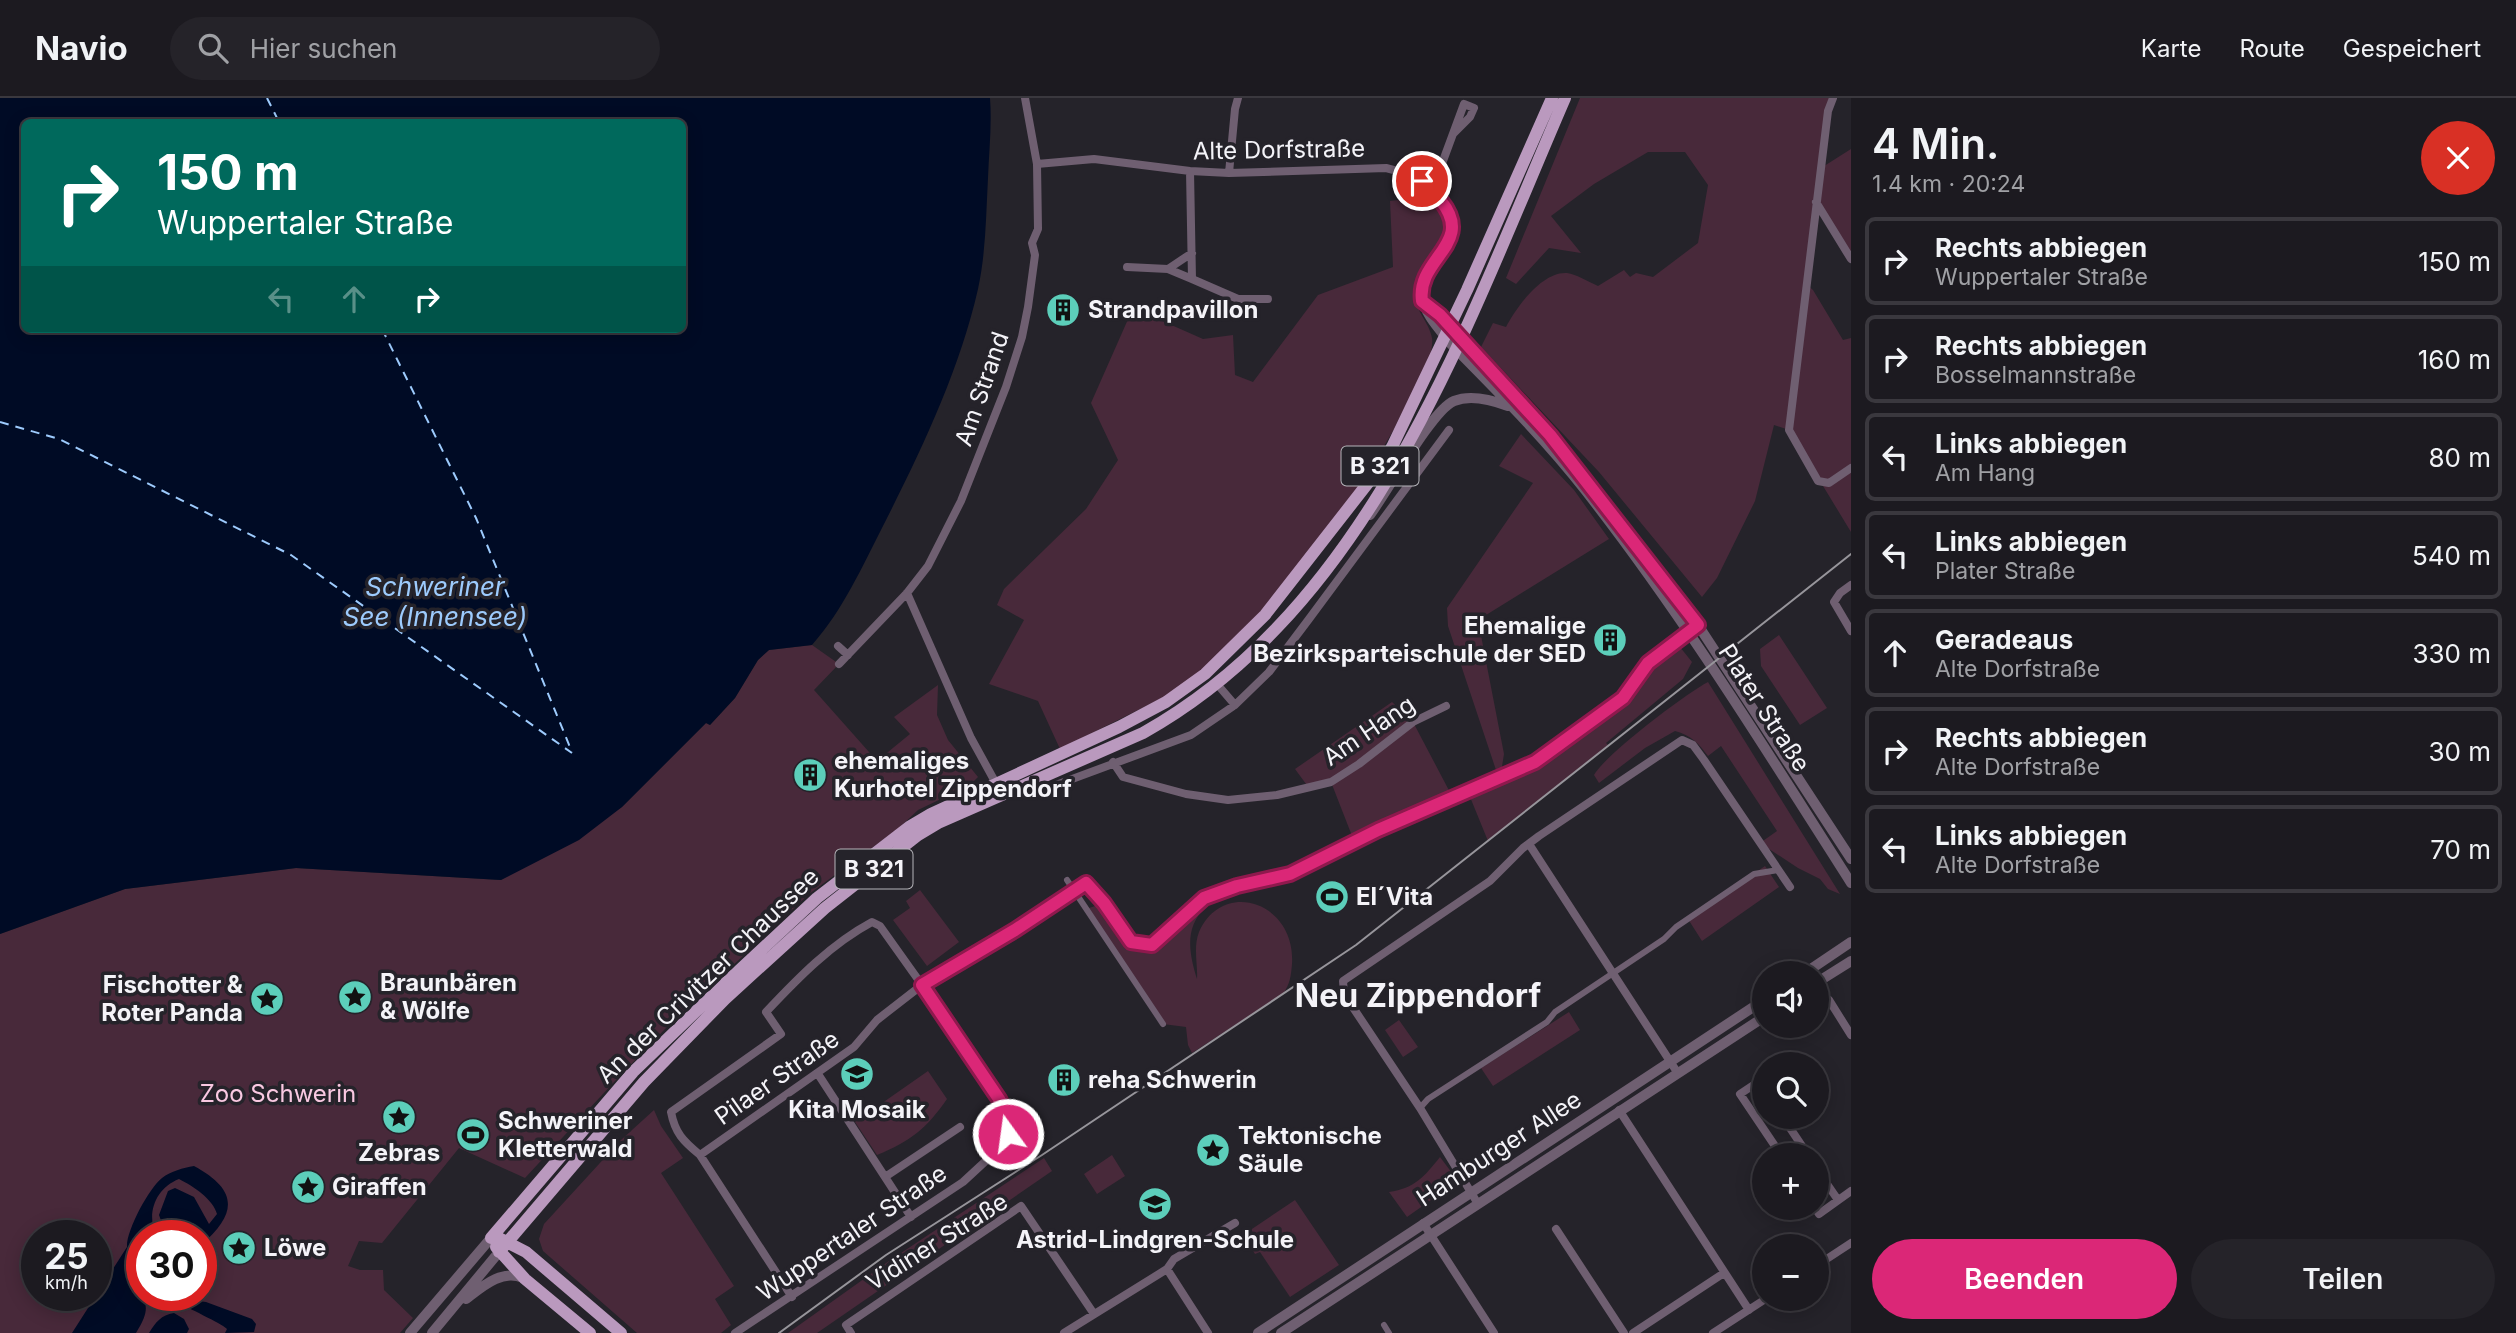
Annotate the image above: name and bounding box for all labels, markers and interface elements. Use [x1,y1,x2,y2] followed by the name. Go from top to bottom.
[170,17,660,80] search box
[35,28,128,68] text: Navio
[194,29,232,67] icon: search
[250,33,397,64] text: Hier suchen
[2141,34,2201,63] text: Karte
[2239,34,2305,63] text: Route
[2343,34,2481,63] text: Gespeichert
[1872,118,1999,169] text: 4 Min.
[2421,121,2495,195] button: close
[1193,133,1365,166] street label: Alte Dorfstraße
[157,143,299,202] text: 150 m
[42,147,133,238] icon: right
[1392,151,1452,211] pin
[1403,162,1441,200] icon: arrive
[1872,170,2025,198] text: 1.4 km · 20:24
[157,203,453,242] text: Wuppertaler Straße
[1935,232,2147,263] text: Rechts abbiegen
[1876,242,1914,280] icon: right
[2418,246,2491,277] text: 150 m
[1935,263,2148,291] text: Wuppertaler Straße
[262,280,300,318] icon: left
[335,280,373,318] icon: ahead
[408,280,446,318] icon: right
[1044,291,1082,329] building icon: Strandpavillon
[1088,295,1258,324] place label: Strandpavillon
[948,328,1015,450] street label: Am Strand
[1935,330,2147,361] text: Rechts abbiegen
[1876,340,1914,378] icon: right
[2418,344,2491,375] text: 160 m
[1935,361,2136,389] text: Bosselmannstraße
[1935,428,2127,459] text: Links abbiegen
[1876,438,1914,476] icon: left
[2428,442,2491,473] text: 80 m
[1342,446,1418,486] road number: B 321
[1935,459,2035,487] text: Am Hang
[1935,526,2127,557] text: Links abbiegen
[1876,536,1914,574] icon: left
[2412,540,2491,571] text: 540 m
[1935,557,2075,585] text: Plater Straße
[343,571,527,632] water label: Schweriner See (Innensee)
[1253,611,1586,668] place label: Ehemalige Bezirksparteischule der SED
[1591,621,1629,659] building icon: Ehemalige Bezirksparteischule der SED
[1935,624,2073,655] text: Geradeaus
[1876,634,1914,672] icon: ahead
[1712,638,1816,777] street label: Plater Straße
[2412,638,2491,669] text: 330 m
[1935,655,2100,683] text: Alte Dorfstraße
[1317,689,1420,772] street label: Am Hang
[1935,722,2147,753] text: Rechts abbiegen
[1876,732,1914,770] icon: right
[2428,736,2491,767] text: 30 m
[834,746,1072,803] place label: ehemaliges Kurhotel Zippendorf
[1935,753,2100,781] text: Alte Dorfstraße
[791,756,829,794] building icon: ehemaliges Kurhotel Zippendorf
[1935,820,2127,851] text: Links abbiegen
[1876,830,1914,868] icon: left
[2430,834,2491,865] text: 70 m
[836,849,912,888] road number: B 321
[1935,851,2100,879] text: Alte Dorfstraße
[591,862,825,1089] street label: An der Crivitzer Chaussee
[1313,878,1351,916] sports icon: El´Vita
[1356,882,1433,911] place label: El´Vita
[1752,961,1829,1311] map controls
[1752,961,1829,1038] button: sound
[380,968,517,1025] place label: Braunbären & Wölfe
[101,970,244,1027] place label: Fischotter & Roter Panda
[1295,976,1541,1015] district label: Neu Zippendorf
[336,978,374,1016] place icon: Braunbären & Wölfe
[248,980,286,1018] place icon: Fischotter & Roter Panda
[709,1024,844,1131] street label: Pilaer Straße
[1752,1052,1829,1129] button: search
[838,1055,876,1093] school or university icon: Kita Mosaik
[1045,1061,1083,1099] building icon: reha Schwerin
[1088,1065,1257,1094] place label: reha Schwerin
[200,1079,356,1108] park label: Zoo Schwerin
[1411,1085,1587,1213] street label: Hamburger Allee
[788,1095,926,1124] place label: Kita Mosaik
[971,1097,1045,1171] position arrow
[380,1098,418,1136] place icon: Zebras
[498,1106,633,1163] place label: Schweriner Kletterwald
[454,1116,492,1154] sports icon: Schweriner Kletterwald
[1238,1121,1382,1178] place label: Tektonische Säule
[1194,1131,1232,1169] place icon: Tektonische Säule
[358,1138,440,1167] place label: Zebras
[1752,1143,1829,1220] button: +
[751,1158,952,1307] street label: Wuppertaler Straße
[289,1168,327,1206] place icon: Giraffen
[332,1172,427,1201] place label: Giraffen
[1136,1185,1174,1223] school or university icon: Astrid-Lindgren-Schule
[861,1187,1013,1297] street label: Vidiner Straße
[126,1220,217,1311] speed limit sign: 30
[1016,1225,1294,1254] place label: Astrid-Lindgren-Schule
[220,1229,258,1267] place icon: Löwe
[264,1233,326,1262] place label: Löwe
[1752,1234,1829,1311] button: −
[44,1235,89,1277] text: 25
[1872,1239,2177,1319] button: Beenden
[2191,1239,2495,1319] button: Teilen
[45,1272,88,1293] text: km/h

